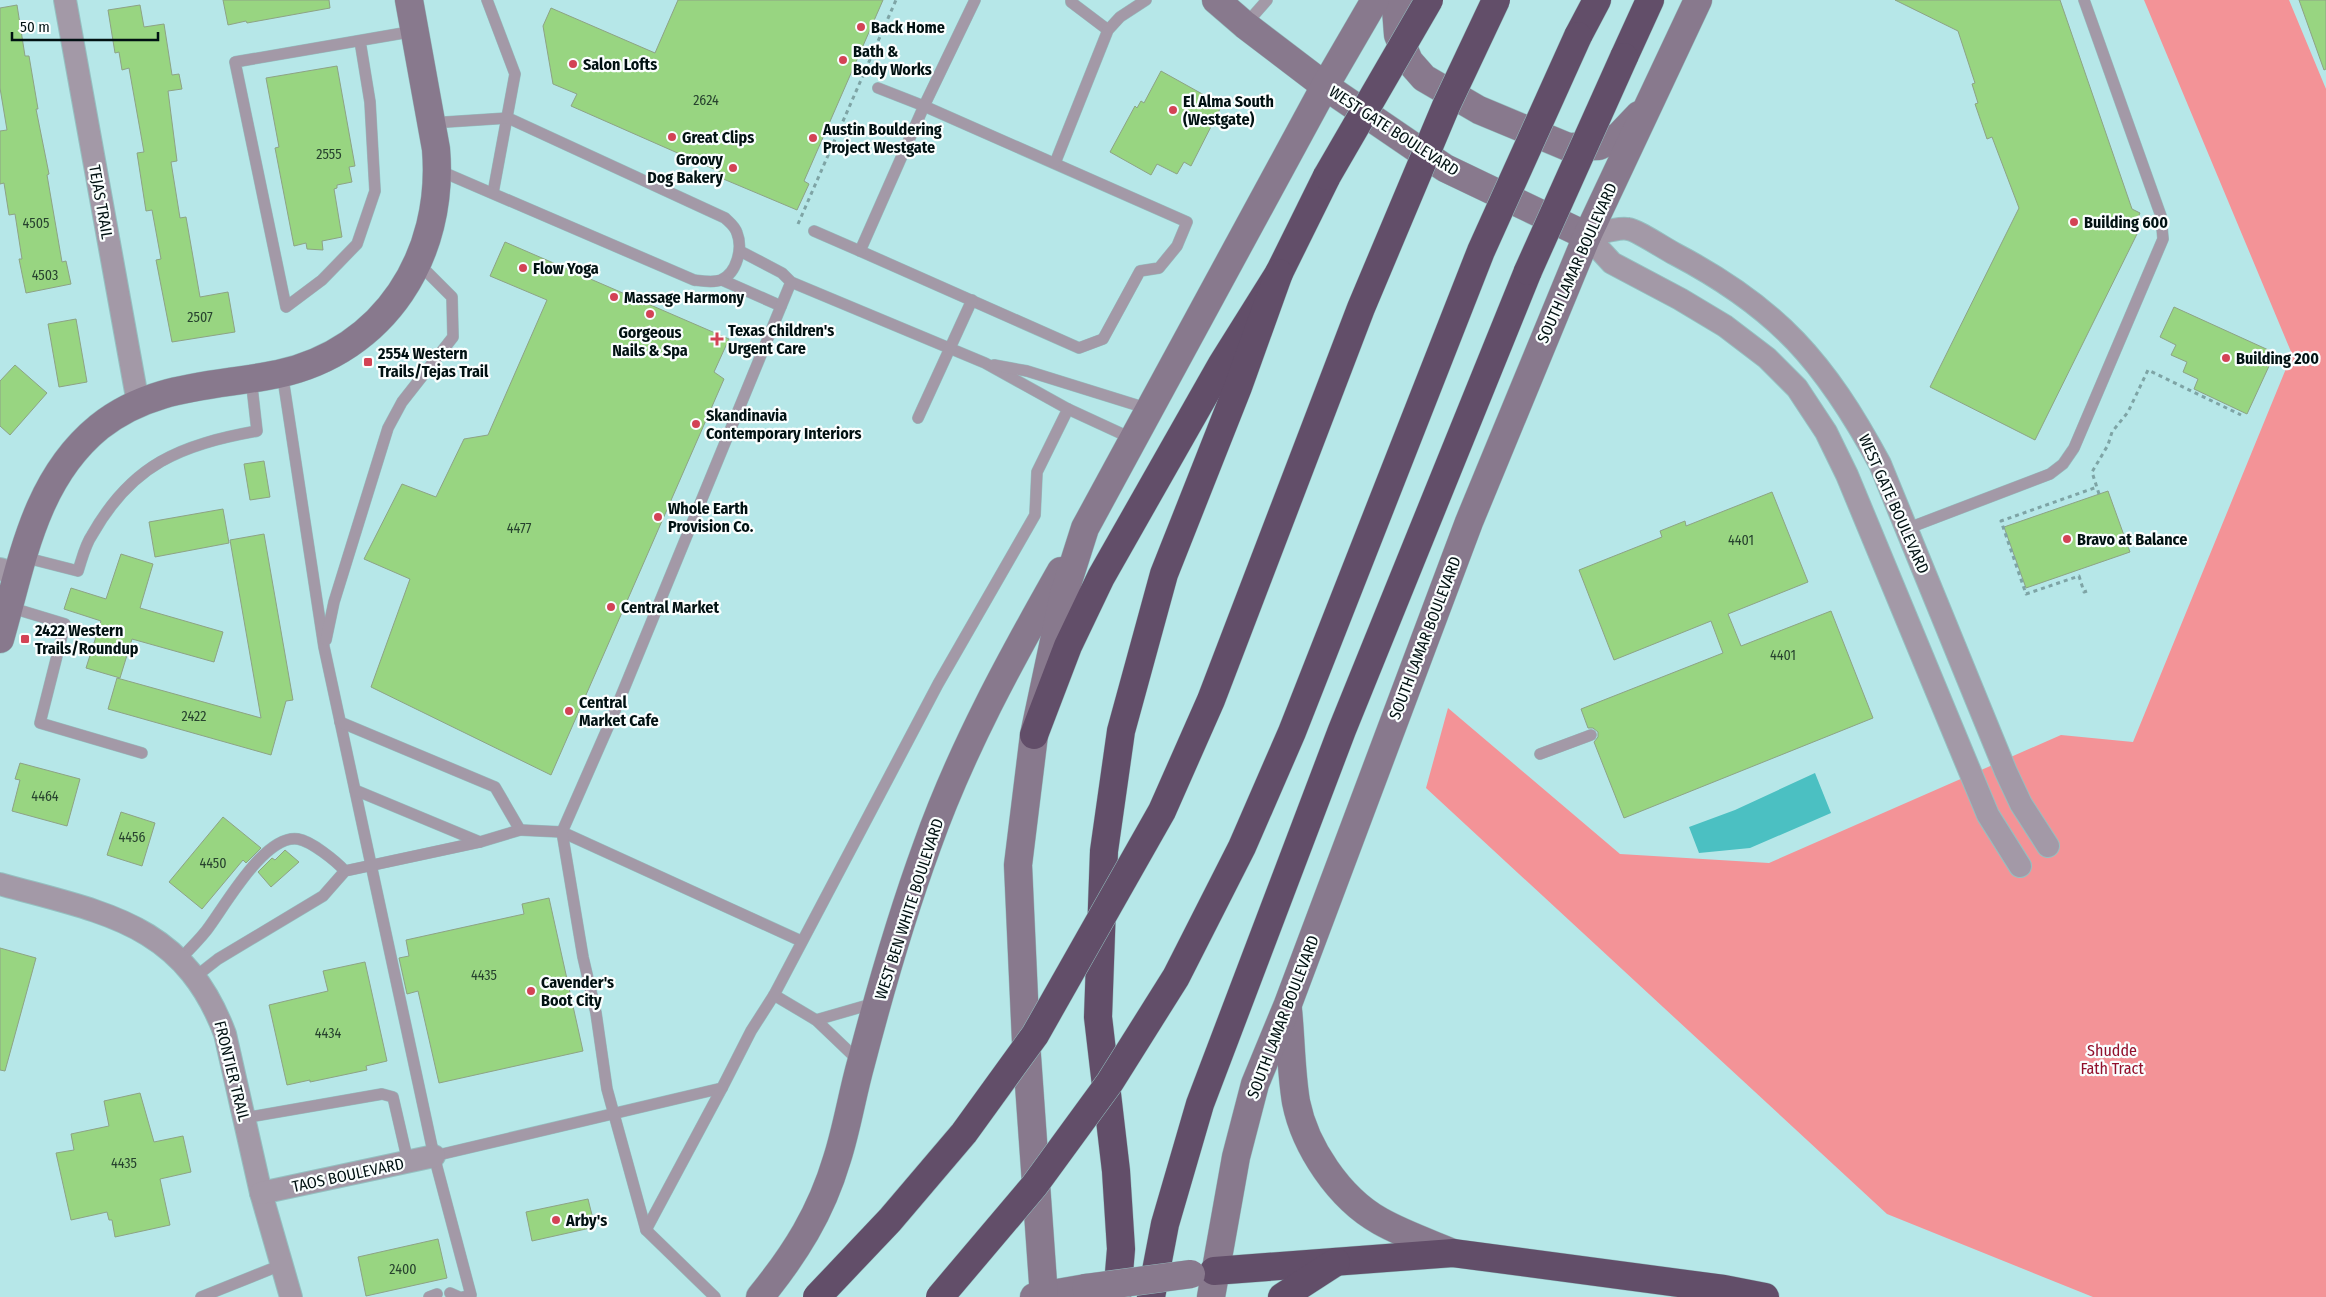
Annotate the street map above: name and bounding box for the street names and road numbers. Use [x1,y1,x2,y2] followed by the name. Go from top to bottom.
[1326,82,1462,180] street label: WEST GATE BOULEVARD
[85,163,117,241] street label: TEJAS TRAIL
[1533,180,1621,346] street label: SOUTH LAMAR BOULEVARD
[1855,431,1933,577] street label: WEST GATE BOULEVARD
[1385,554,1465,722] street label: SOUTH LAMAR BOULEVARD
[871,816,947,1002] street label: WEST BEN WHITE BOULEVARD
[1243,933,1323,1101] street label: SOUTH LAMAR BOULEVARD
[210,1019,254,1123] street label: FRONTIER TRAIL
[290,1154,406,1196] street label: TAOS BOULEVARD

